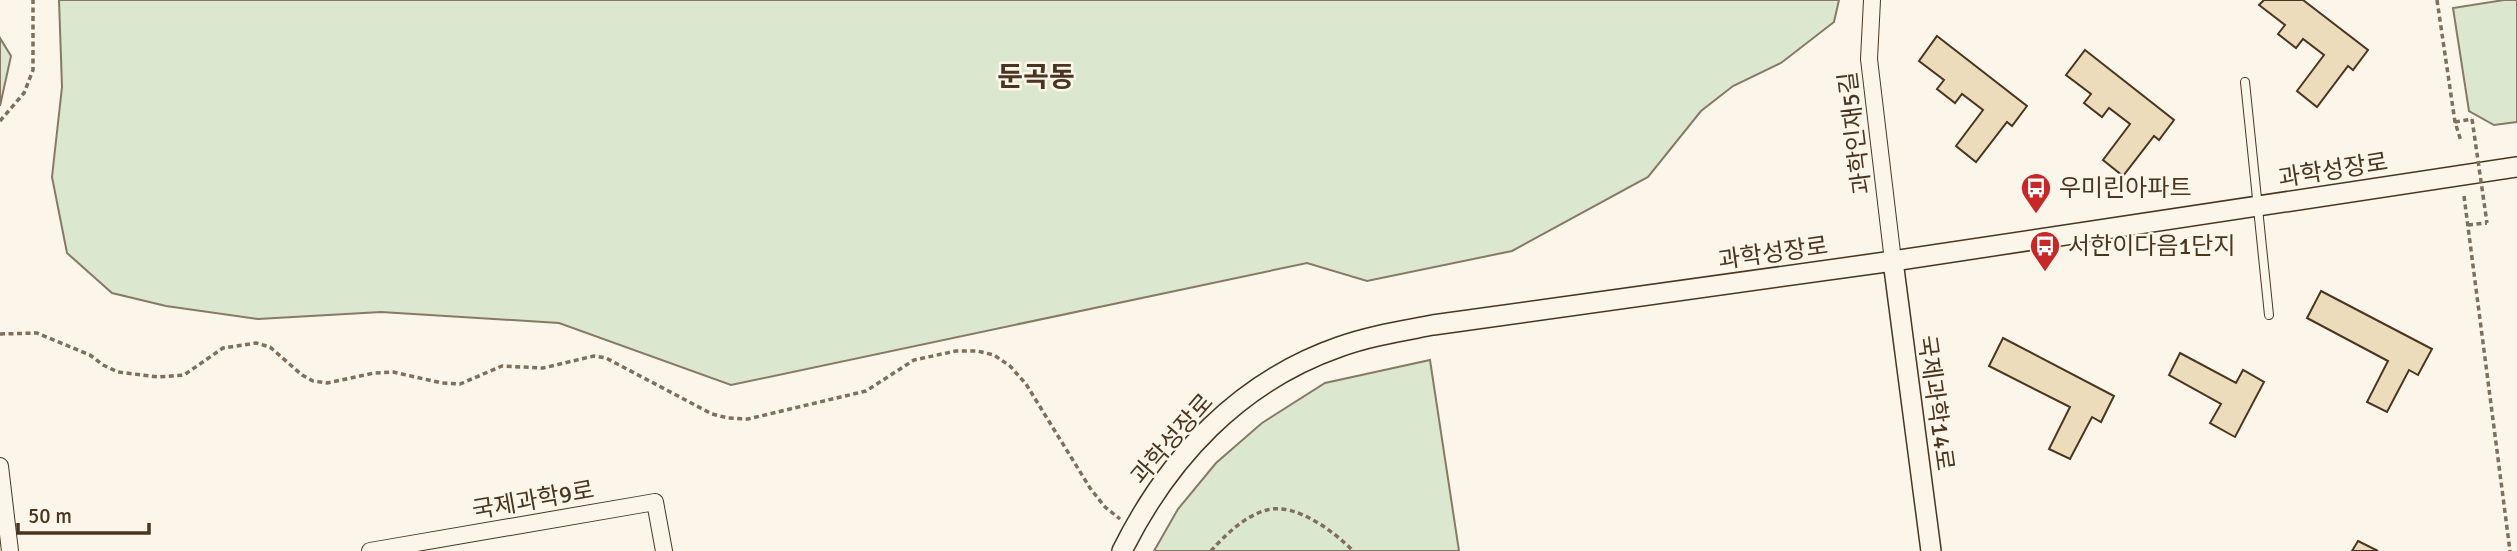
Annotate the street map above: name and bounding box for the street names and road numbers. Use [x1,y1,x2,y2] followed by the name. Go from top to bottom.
[1833,70,1877,196] street label: 과학인재5길
[2276,147,2390,193] street label: 과학성장로
[1716,230,1830,276] street label: 과학성장로
[1912,333,1960,473] street label: 국제과학14로
[1124,387,1220,491] street label: 과학성장로
[470,475,596,525] street label: 국제과학9로

